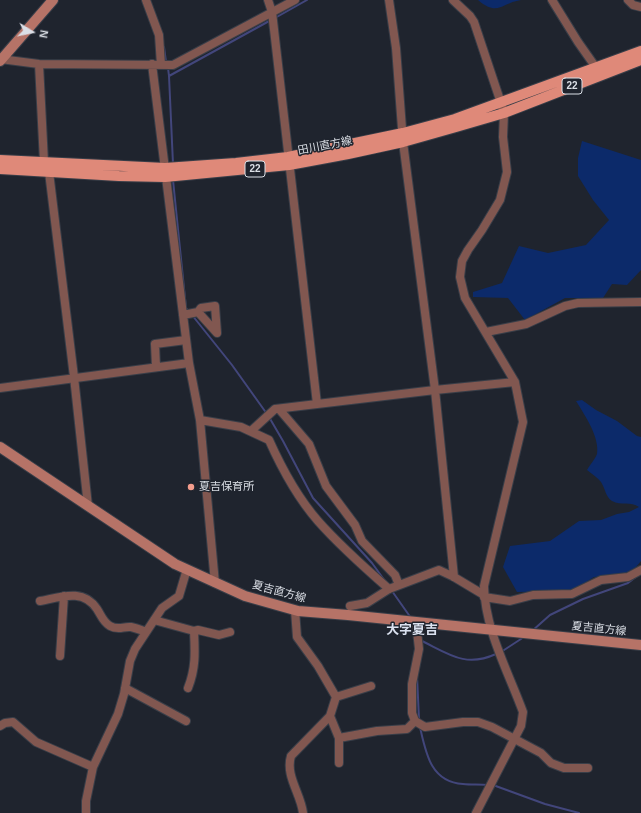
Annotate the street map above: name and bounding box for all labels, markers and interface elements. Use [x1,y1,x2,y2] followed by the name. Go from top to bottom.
[12,12,52,52] north arrow
[37,29,50,39] text: N
[562,78,582,94] road number: 22
[297,134,353,158] street label: 田川直方線
[245,161,265,177] road number: 22
[199,480,254,494] place label: 夏吉保育所
[186,482,196,492] marker: 夏吉保育所
[251,579,307,605] street label: 夏吉直方線
[571,620,627,638] street label: 夏吉直方線
[386,622,438,638] district label: 大字夏吉

